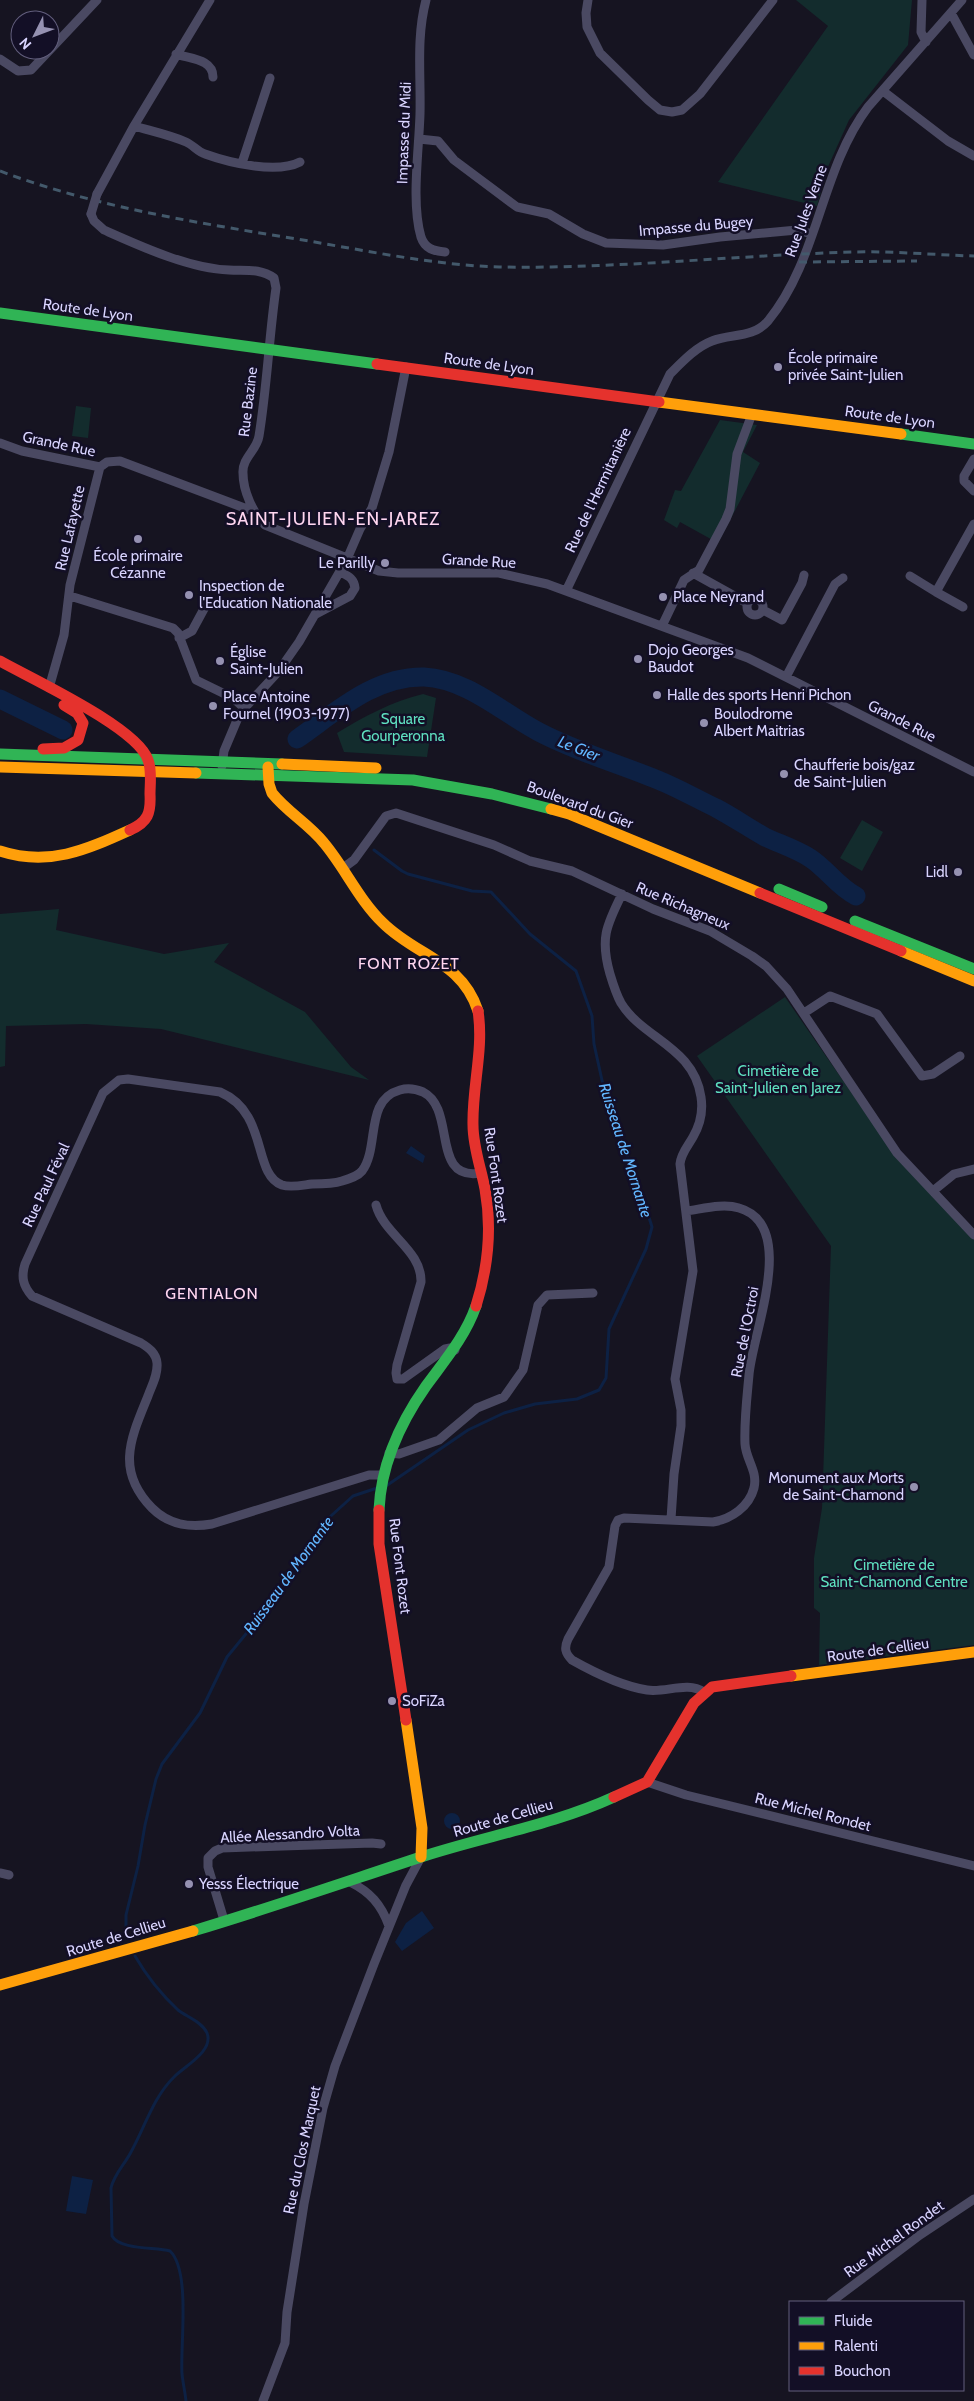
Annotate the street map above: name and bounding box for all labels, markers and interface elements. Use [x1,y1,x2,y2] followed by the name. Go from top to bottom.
[10,10,60,60] north arrow
[15,34,35,53] text: N
[393,82,415,184] street label: Impasse du Midi
[781,162,831,260] street label: Rue Jules Verne
[638,212,754,240] street label: Impasse du Bugey
[42,295,134,325] street label: Route de Lyon
[788,348,903,384] place label: École primaire privée Saint-Julien
[443,349,535,379] street label: Route de Lyon
[772,361,784,373] marker: École primaire privée Saint-Julien
[235,366,261,438] street label: Rue Bazine
[844,402,936,432] street label: Route de Lyon
[561,424,635,555] street label: Rue de l'Hermitanière
[21,428,97,461] street label: Grande Rue
[51,483,89,572] street label: Rue Lafayette
[226,508,440,530] district label: SAINT-JULIEN-EN-JAREZ
[132,533,144,545] marker: École primaire Cézanne
[93,546,183,582] place label: École primaire Cézanne
[442,550,517,572] street label: Grande Rue
[319,554,375,572] place label: Le Parilly
[379,557,391,569] marker: Le Parilly
[199,577,332,612] place label: Inspection de l'Education Nationale
[673,588,764,606] place label: Place Neyrand
[183,589,195,601] marker: Inspection de l'Education Nationale
[657,591,669,603] marker: Place Neyrand
[648,641,734,676] place label: Dojo Georges Baudot
[230,642,303,678] place label: Église Saint-Julien
[632,653,644,665] marker: Dojo Georges Baudot
[214,655,226,667] marker: Église Saint-Julien
[667,686,851,704] place label: Halle des sports Henri Pichon
[223,688,350,723] place label: Place Antoine Fournel (1903-1977)
[651,689,663,701] marker: Halle des sports Henri Pichon
[865,696,939,746] street label: Grande Rue
[207,700,219,712] marker: Place Antoine Fournel (1903-1977)
[714,705,805,740] place label: Boulodrome Albert Maitrias
[361,710,446,745] park label: Square Gourperonna
[698,717,710,729] marker: Boulodrome Albert Maitrias
[555,732,603,766] water label: Le Gier
[794,756,915,791] place label: Chaufferie bois/gaz de Saint-Julien
[778,768,790,780] marker: Chaufferie bois/gaz de Saint-Julien
[524,777,636,833] street label: Boulevard du Gier
[925,863,948,881] place label: Lidl
[952,866,964,878] marker: Lidl
[633,878,733,934] street label: Rue Richagneux
[358,954,460,973] district label: FONT ROZET
[715,1062,841,1097] park label: Cimetière de Saint-Julien en Jarez
[595,1080,656,1220] water label: Ruisseau de Mornante
[480,1126,512,1224] street label: Rue Font Rozet
[19,1140,74,1230] street label: Rue Paul Féval
[165,1284,259,1303] district label: GENTIALON
[727,1285,763,1379] street label: Rue de l'Octroi
[768,1469,904,1504] place label: Monument aux Morts de Saint-Chamond
[908,1481,920,1493] marker: Monument aux Morts de Saint-Chamond
[239,1513,337,1638] water label: Ruisseau de Mornante
[385,1517,415,1615] street label: Rue Font Rozet
[820,1556,968,1591] park label: Cimetière de Saint-Chamond Centre
[826,1634,930,1666] street label: Route de Cellieu
[402,1692,446,1710] place label: SoFiZa
[386,1695,398,1707] marker: SoFiZa
[753,1789,873,1835] street label: Rue Michel Rondet
[451,1795,555,1841] street label: Route de Cellieu
[220,1821,361,1847] street label: Allée Alessandro Volta
[198,1874,299,1893] place label: Yesss Électrique
[183,1878,195,1890] marker: Yesss Électrique
[64,1913,168,1961] street label: Route de Cellieu
[280,2084,324,2216] street label: Rue du Clos Marquet
[841,2197,947,2281] street label: Rue Michel Rondet
[789,2301,964,2391] legend
[834,2312,873,2330] text: Fluide
[834,2337,878,2355] text: Ralenti
[834,2362,891,2380] text: Bouchon

